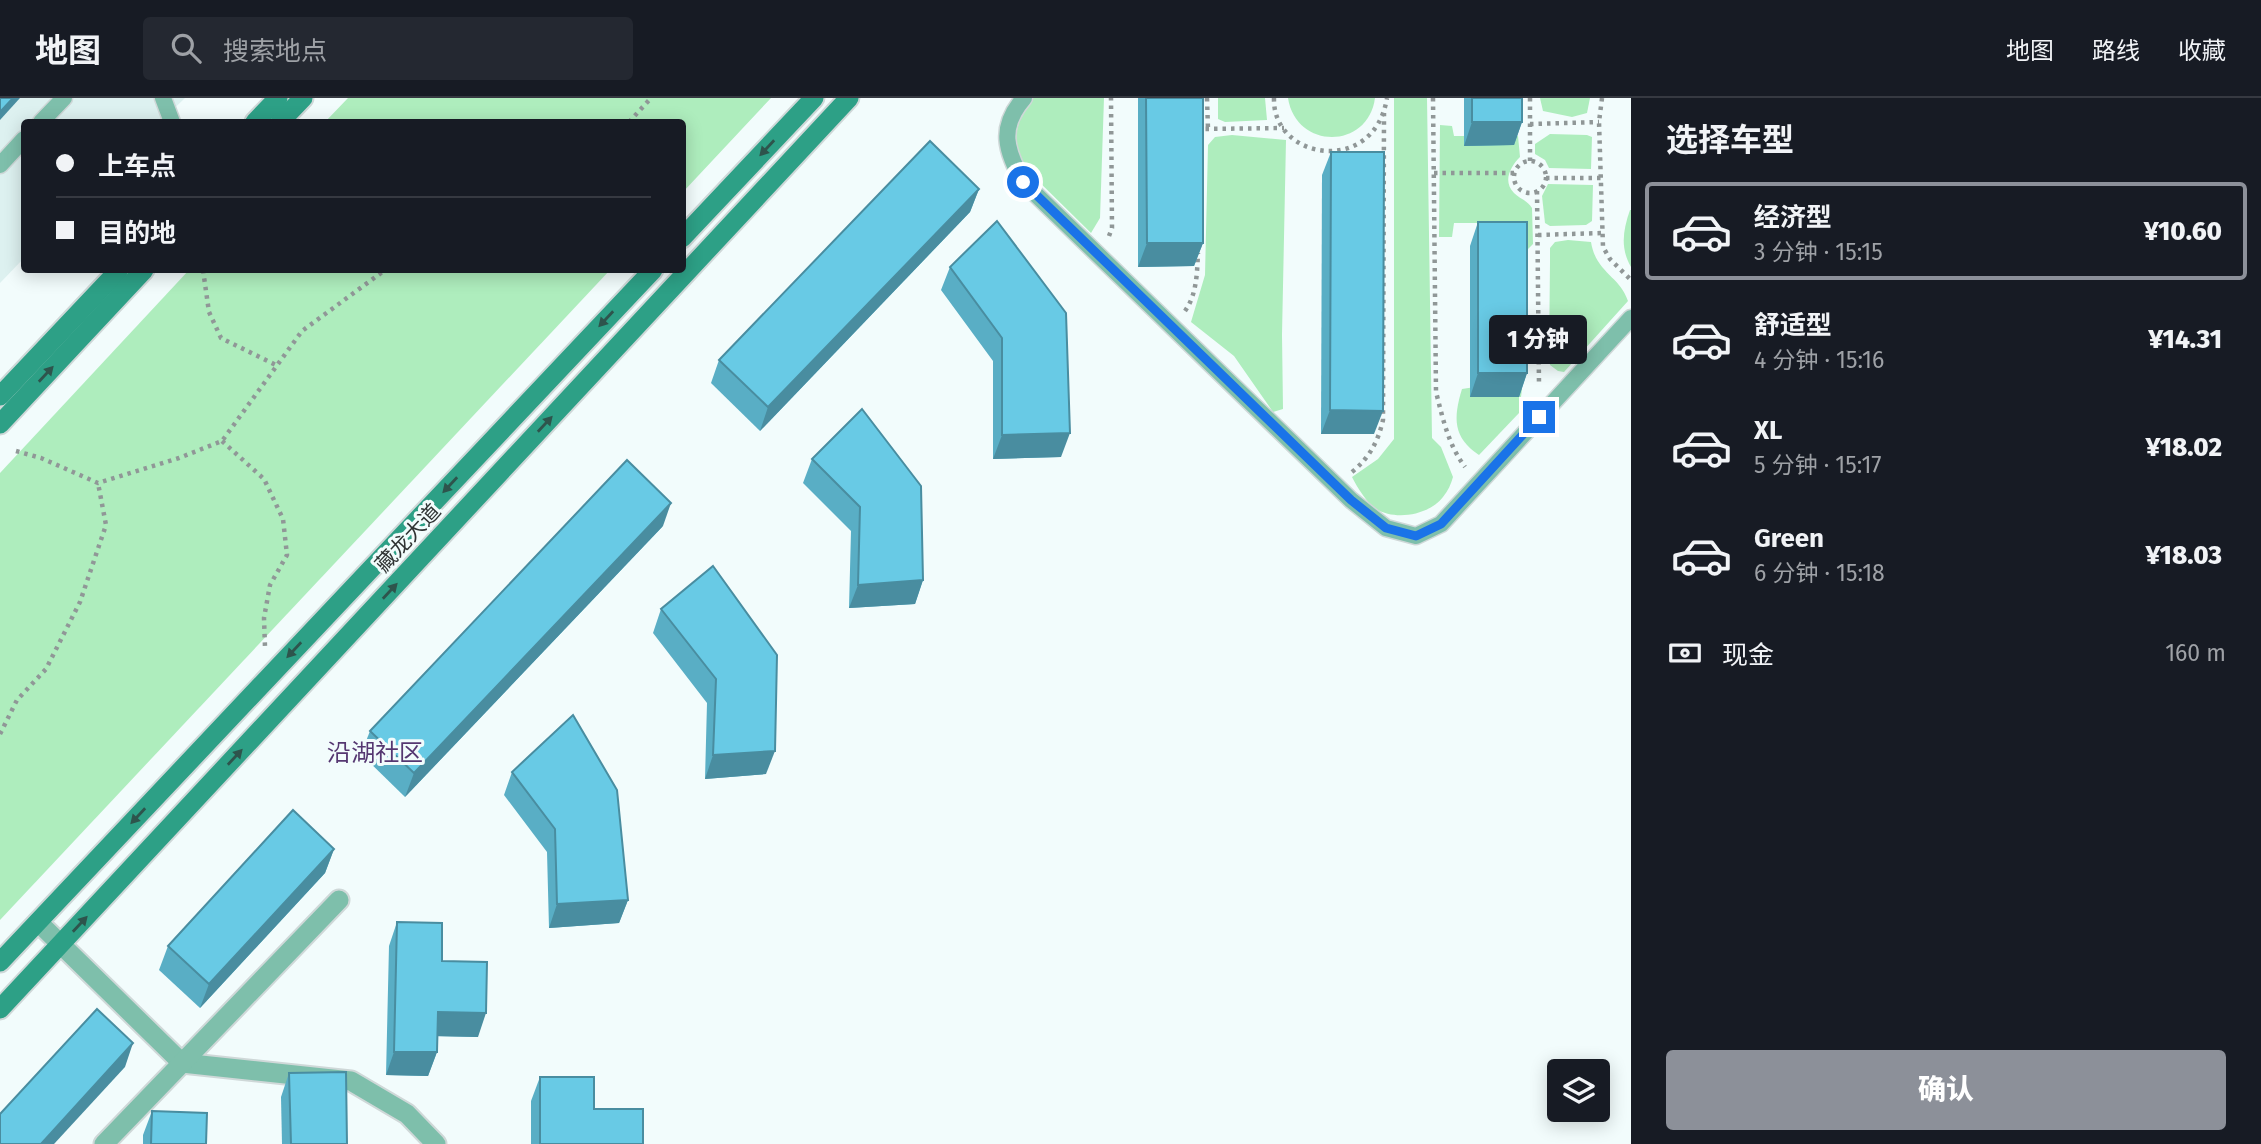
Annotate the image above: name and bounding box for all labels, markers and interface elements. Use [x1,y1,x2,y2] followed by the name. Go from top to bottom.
[143,17,633,80] search box
[167,29,205,67] icon: search
[35,31,101,71] text: 地图
[223,36,327,67] text: 搜索地点
[2006,37,2054,65] text: 地图
[2092,37,2140,65] text: 路线
[2178,37,2226,65] text: 收藏
[1666,121,1794,159] text: 选择车型
[760,139,776,156] one-way arrow
[98,151,176,182] text: 上车点
[1007,166,1039,198] route start
[1670,200,1733,263] icon: car
[1754,202,1832,233] text: 经济型
[2144,216,2222,247] text: ¥10.60
[98,218,176,249] text: 目的地
[1754,238,1883,266] text: 3 分钟 · 15:15
[1670,308,1733,371] icon: car
[598,310,614,327] one-way arrow
[1754,310,1832,341] text: 舒适型
[1490,316,1588,364] callout: 1 分钟
[2148,324,2222,355] text: ¥14.31
[1507,325,1569,353] text: 1 分钟
[1754,346,1884,374] text: 4 分钟 · 15:16
[38,366,54,383] one-way arrow
[1523,401,1555,433] route end
[537,415,553,433] one-way arrow
[1754,415,1782,446] text: XL
[1670,416,1733,479] icon: car
[2145,432,2222,463] text: ¥18.02
[1754,451,1882,479] text: 5 分钟 · 15:17
[442,476,458,493] one-way arrow
[370,498,446,578] street label: 藏龙大道
[1754,523,1824,554] text: Green
[1670,524,1733,587] icon: car
[2145,540,2222,571] text: ¥18.03
[1754,559,1885,587] text: 6 分钟 · 15:18
[382,582,398,600] one-way arrow
[1666,634,1704,672] icon: cash
[2165,639,2226,667] text: 160 m
[1722,640,1774,671] text: 现金
[285,642,302,659] one-way arrow
[327,739,423,767] district label: 沿湖社区
[227,748,243,766] one-way arrow
[130,807,146,824] one-way arrow
[71,916,87,933] one-way arrow
[1666,1050,2226,1130] button: 确认
[1547,1059,1610,1122] map controls
[1547,1059,1610,1122] button: layers

